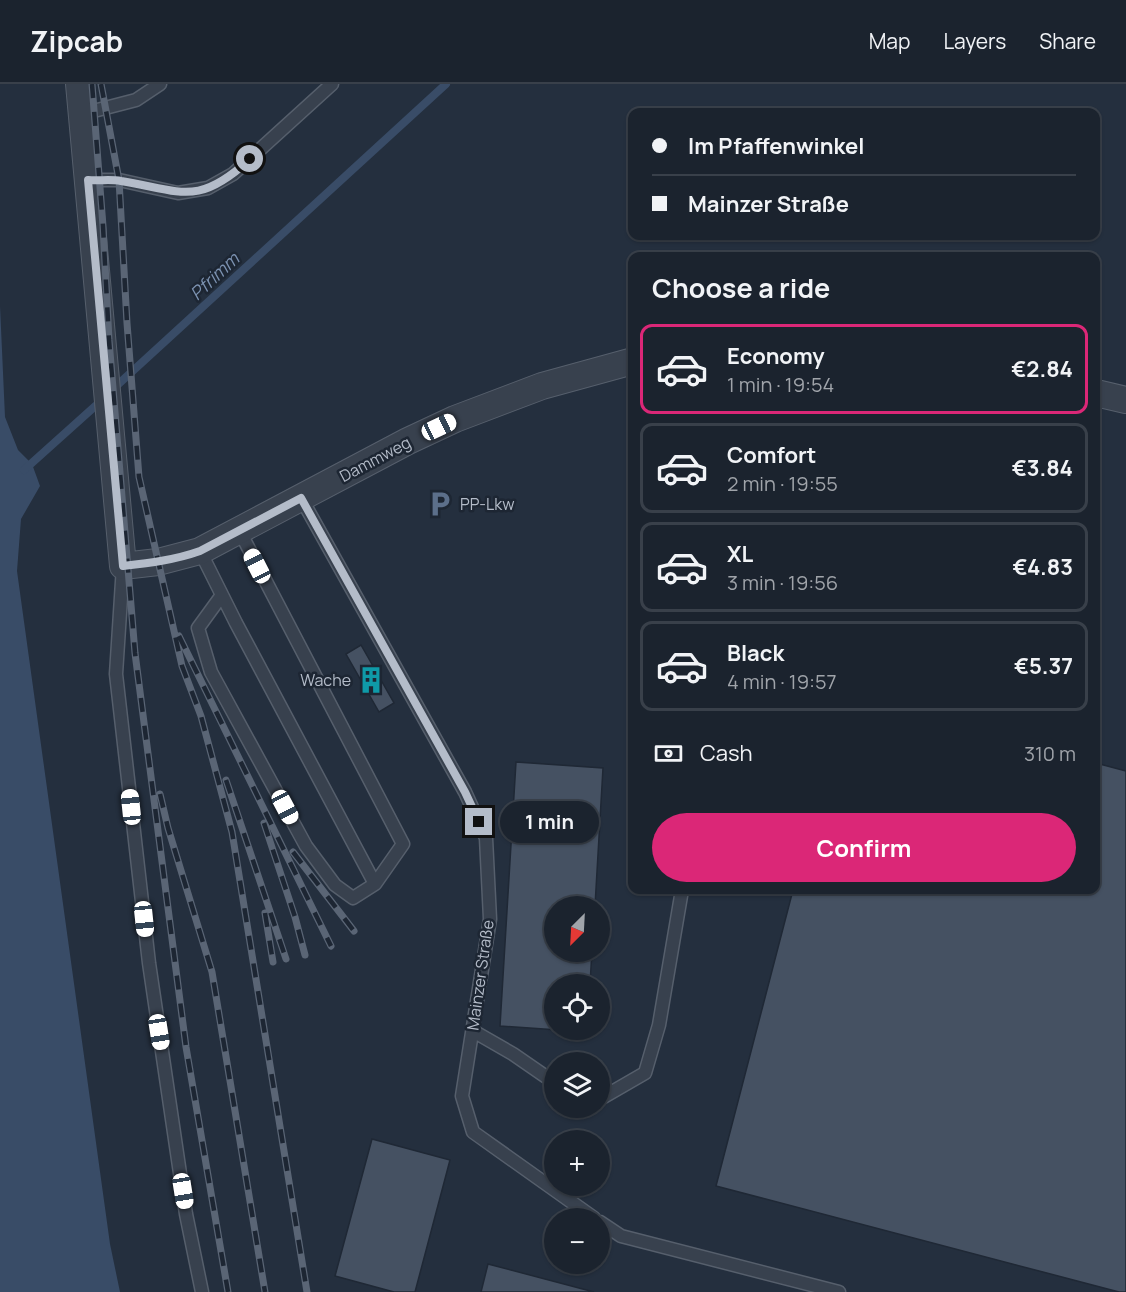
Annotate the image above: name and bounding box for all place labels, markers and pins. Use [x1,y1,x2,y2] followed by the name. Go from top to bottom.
[425,489,455,519] parking icon: PP-Lkw
[460,493,514,515] place label: PP-Lkw
[356,665,386,695] building icon: Wache
[300,669,351,691] place label: Wache

